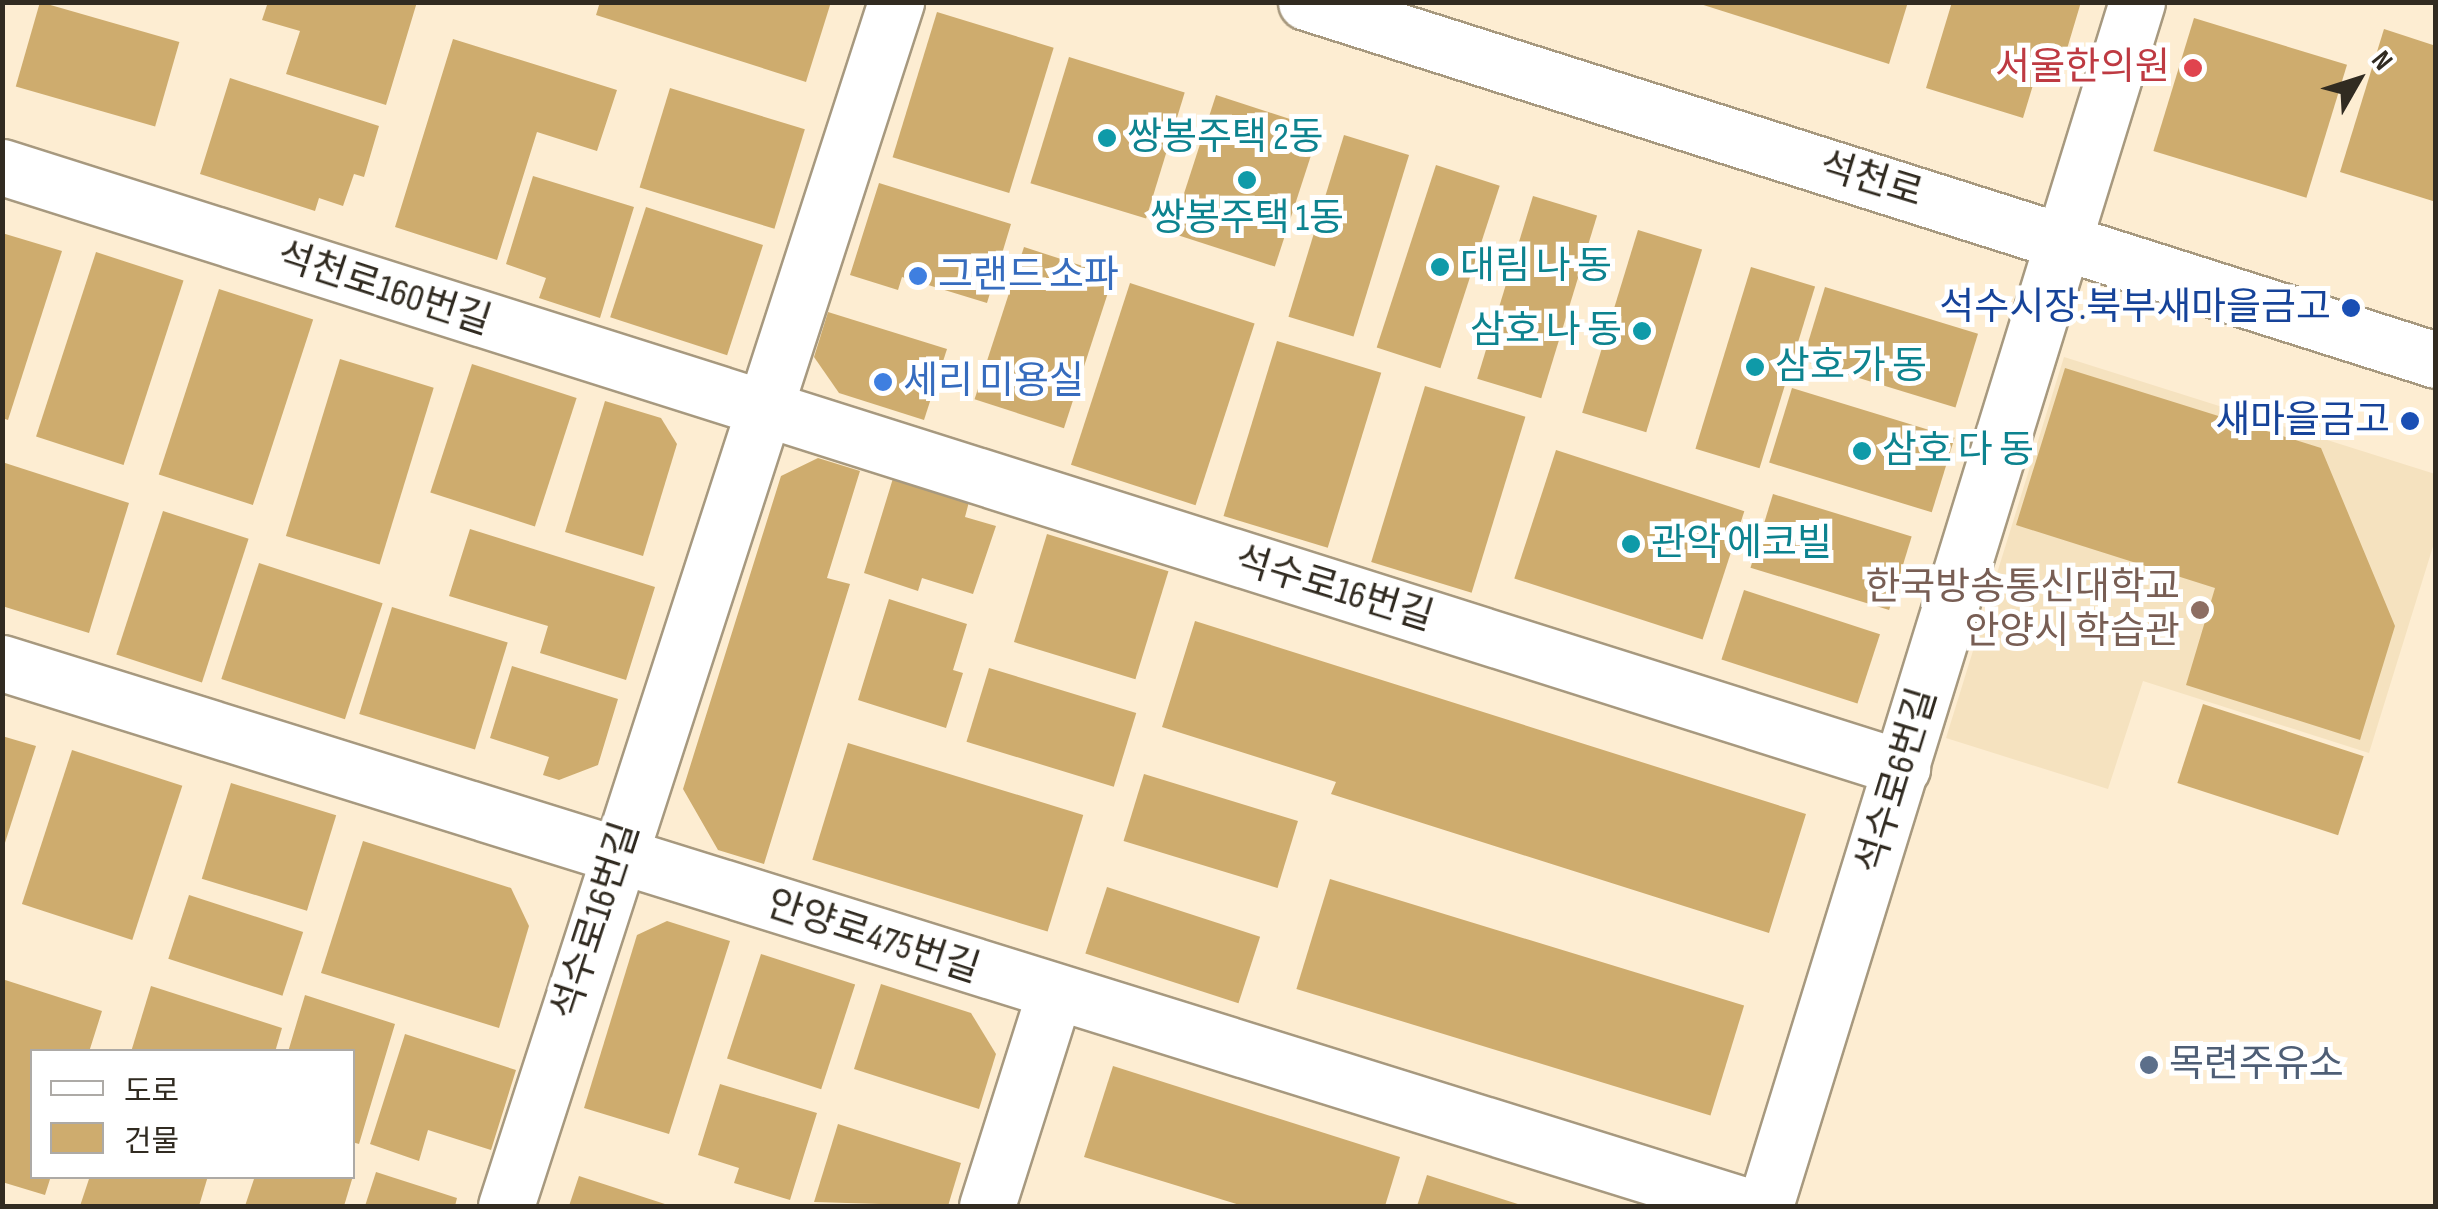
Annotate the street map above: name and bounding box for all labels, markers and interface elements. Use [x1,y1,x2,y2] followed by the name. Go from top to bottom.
[2308,30,2408,130] north arrow
[1995,45,2170,91] place label: 서울한의원
[2364,45,2399,77] text: N
[2180,55,2206,81] marker: 서울한의원
[1127,115,1323,161] place label: 쌍봉주택 2동
[1096,127,1118,149] marker: 쌍봉주택 2동
[1814,143,1928,217] street label: 석천로
[1236,169,1258,191] marker: 쌍봉주택 1동
[1150,196,1344,242] place label: 쌍봉주택 1동
[272,233,496,345] street label: 석천로160번길
[1460,244,1612,290] place label: 대림 나 동
[938,253,1119,299] place label: 그랜드 소파
[1429,256,1451,278] marker: 대림 나 동
[907,265,929,287] marker: 그랜드 소파
[1939,285,2331,331] place label: 석수시장.북부새마을금고
[2340,297,2362,319] marker: 석수시장.북부새마을금고
[1470,308,1622,354] place label: 삼호 나 동
[1631,320,1653,342] marker: 삼호 나 동
[1775,344,1927,390] place label: 삼호 가 동
[1744,356,1766,378] marker: 삼호 가 동
[903,359,1084,405] place label: 세리 미용실
[872,371,894,393] marker: 세리 미용실
[2215,398,2390,444] place label: 새마을금고
[2399,410,2421,432] marker: 새마을금고
[1882,428,2034,474] place label: 삼호 다 동
[1851,440,1873,462] marker: 삼호 다 동
[1651,521,1832,567] place label: 관악 에코빌
[1620,533,1642,555] marker: 관악 에코빌
[1229,537,1439,641] street label: 석수로16번길
[1865,565,2180,654] place label: 한국방송통신대학교 안양시 학습관
[2189,599,2211,621] marker: 한국방송통신대학교 안양시 학습관
[1847,683,1947,879] street label: 석수로6번길
[543,817,649,1025] street label: 석수로16번길
[761,881,985,993] street label: 안양로475번길
[2169,1042,2344,1088] place label: 목련주유소
[30,1049,355,1179] legend
[2138,1054,2160,1076] marker: 목련주유소
[124,1074,179,1110] text: 도로
[124,1124,179,1160] text: 건물

